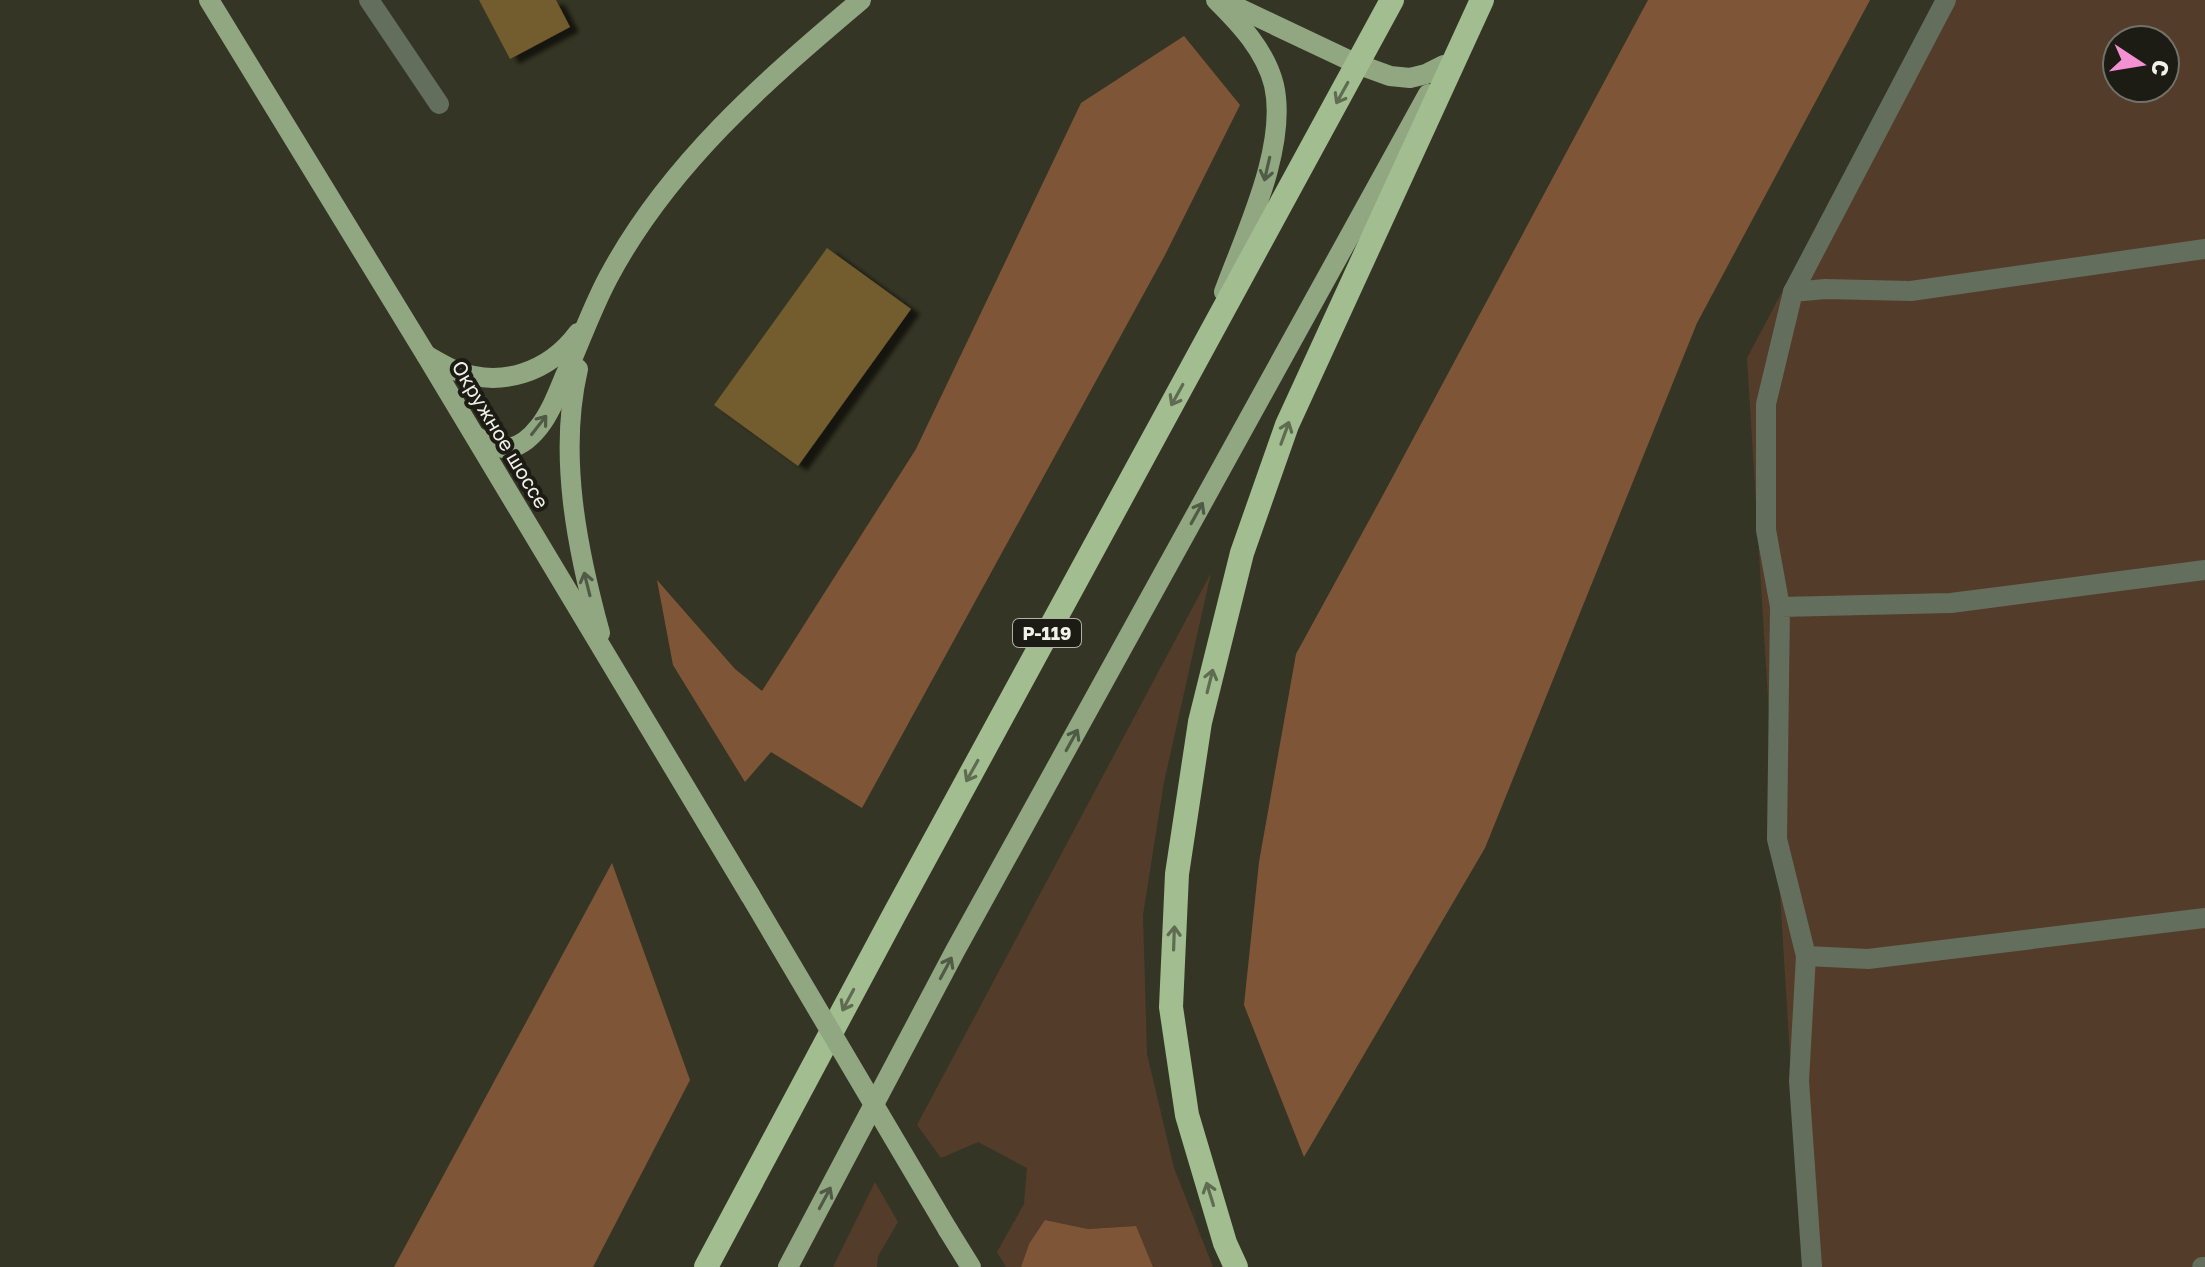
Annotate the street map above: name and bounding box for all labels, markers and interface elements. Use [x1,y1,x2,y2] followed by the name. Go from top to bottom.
[2101,24,2181,104] north arrow
[2146,58,2176,79] text: С
[1333,81,1349,104] one-way arrow
[1259,156,1274,182] one-way arrow
[447,356,555,512] street label: Окружное шоссе
[1169,383,1184,407] one-way arrow
[530,415,548,436] one-way arrow
[1278,420,1293,445] one-way arrow
[1190,501,1205,525] one-way arrow
[579,572,594,598] one-way arrow
[1013,619,1081,647] road number: Р-119
[1203,669,1218,695] one-way arrow
[1064,729,1080,753] one-way arrow
[964,759,980,782] one-way arrow
[1167,925,1182,952] one-way arrow
[939,957,955,981] one-way arrow
[840,987,856,1011] one-way arrow
[1202,1181,1217,1207] one-way arrow
[817,1187,833,1210] one-way arrow

